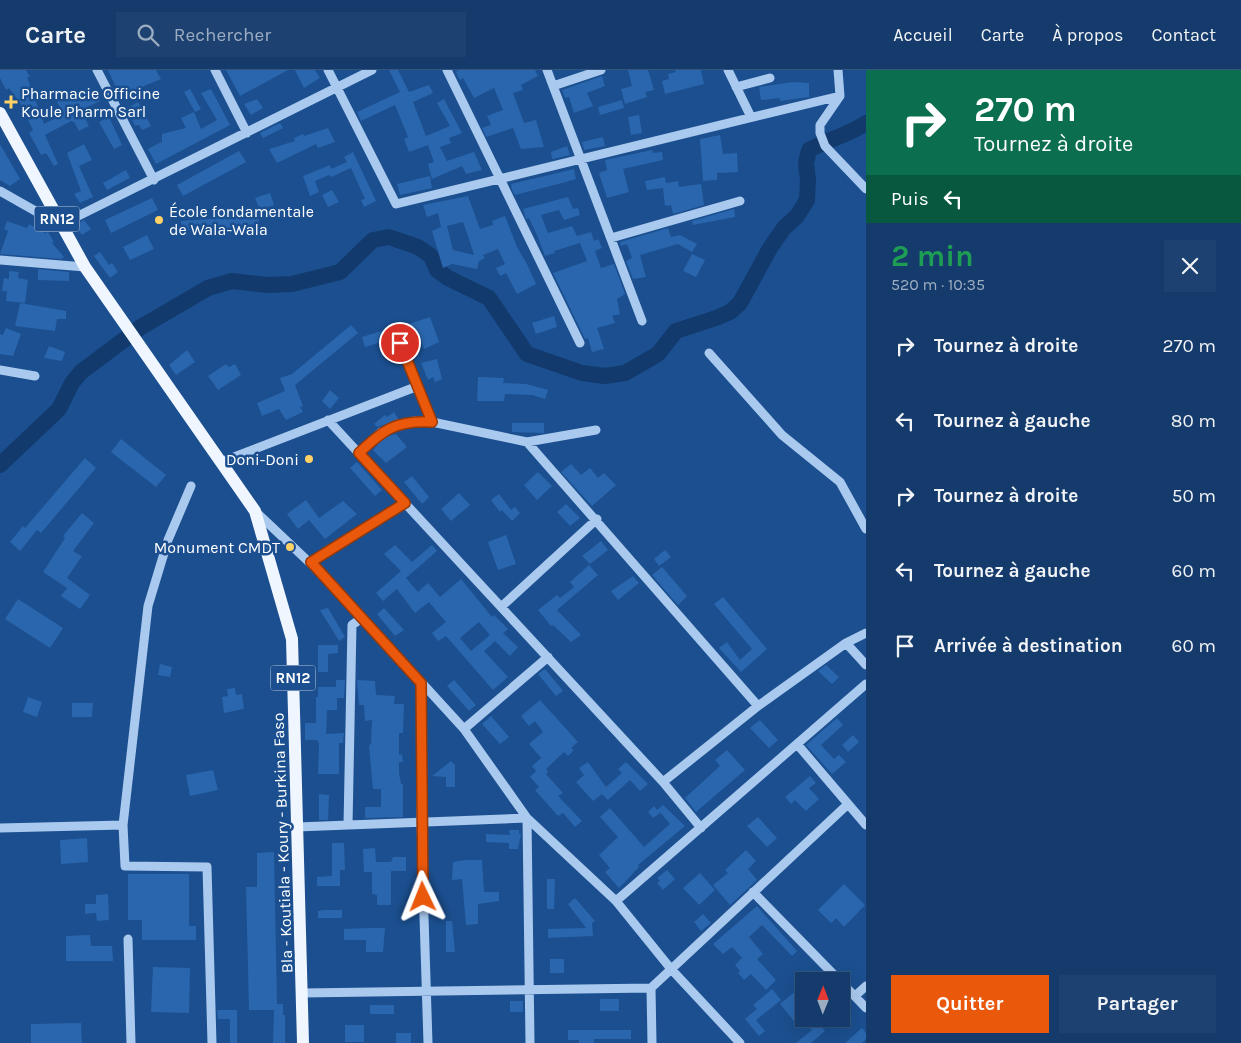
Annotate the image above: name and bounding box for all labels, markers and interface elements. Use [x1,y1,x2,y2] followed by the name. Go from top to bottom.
[116,12,466,57] search box
[25,21,86,49] text: Carte
[134,21,162,49] icon: search
[174,24,271,46] text: Rechercher
[893,24,953,46] text: Accueil
[981,24,1024,46] text: Carte
[1052,24,1124,46] text: À propos
[1152,24,1216,46] text: Contact
[21,84,160,121] place label: Pharmacie Officine Koule Pharm Sarl
[974,89,1077,130] text: 270 m
[891,90,956,155] icon: right
[5,96,17,108] marker: Pharmacie Officine Koule Pharm Sarl
[974,131,1133,157] text: Tournez à droite
[939,185,967,213] icon: left
[891,188,929,210] text: Puis
[169,202,314,239] place label: École fondamentale de Wala-Wala
[34,206,80,232] road number: RN12
[153,214,165,226] marker: École fondamentale de Wala-Wala
[891,238,974,274] text: 2 min
[1164,240,1216,292] button: close
[891,275,985,294] text: 520 m · 10:35
[379,322,421,364] pin
[386,329,414,357] icon: arrive
[891,332,919,360] icon: right
[934,335,1078,357] text: Tournez à droite
[1163,335,1216,357] text: 270 m
[891,407,919,435] icon: left
[934,410,1091,432] text: Tournez à gauche
[1171,410,1216,432] text: 80 m
[226,450,299,469] place label: Doni-Doni
[303,453,315,465] marker: Doni-Doni
[891,482,919,510] icon: right
[934,485,1078,507] text: Tournez à droite
[1172,485,1216,507] text: 50 m
[154,538,280,557] place label: Monument CMDT
[284,541,296,553] marker: Monument CMDT
[891,557,919,585] icon: left
[934,560,1091,582] text: Tournez à gauche
[1172,560,1216,582] text: 60 m
[891,632,919,660] icon: arrive
[934,635,1123,657] text: Arrivée à destination
[1172,635,1216,657] text: 60 m
[270,666,316,690] road number: RN12
[268,712,297,974] street label: Bla - Koutiala - Koury - Burkina Faso
[396,870,448,922] position arrow
[795,972,850,1028] north arrow
[795,972,850,1027] map controls
[891,975,1049,1033] button: Quitter
[1059,975,1216,1033] button: Partager

